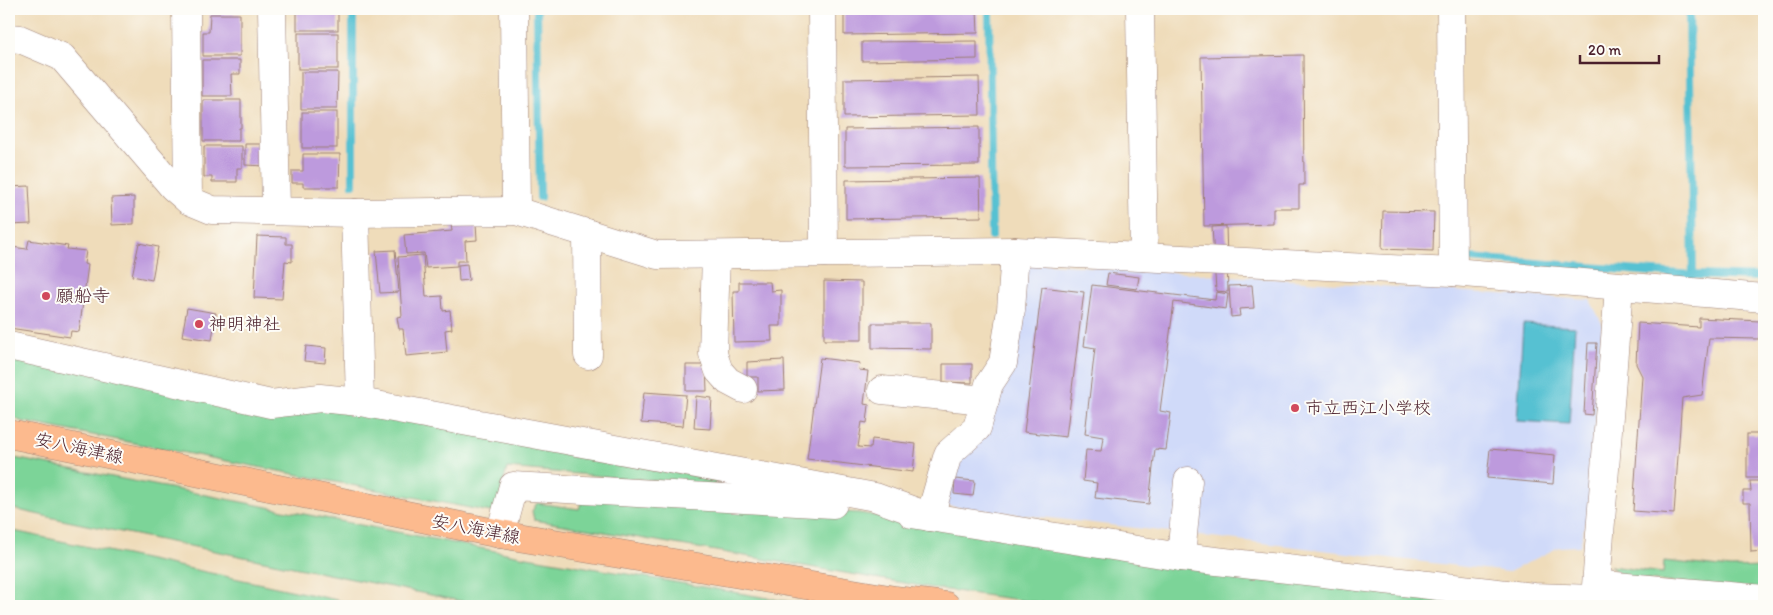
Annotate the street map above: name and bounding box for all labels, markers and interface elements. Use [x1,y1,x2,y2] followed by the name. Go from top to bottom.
[1580,32,1659,64] scale bar
[1588,41,1622,59] text: 20 m
[56,285,110,307] place label: 願船寺
[40,290,52,302] marker: 願船寺
[209,313,281,335] place label: 神明神社
[193,318,205,330] marker: 神明神社
[1305,397,1431,419] place label: 市立西江小学校
[1289,402,1301,414] marker: 市立西江小学校
[33,428,125,468] street label: 安八海津線
[430,510,522,548] street label: 安八海津線

